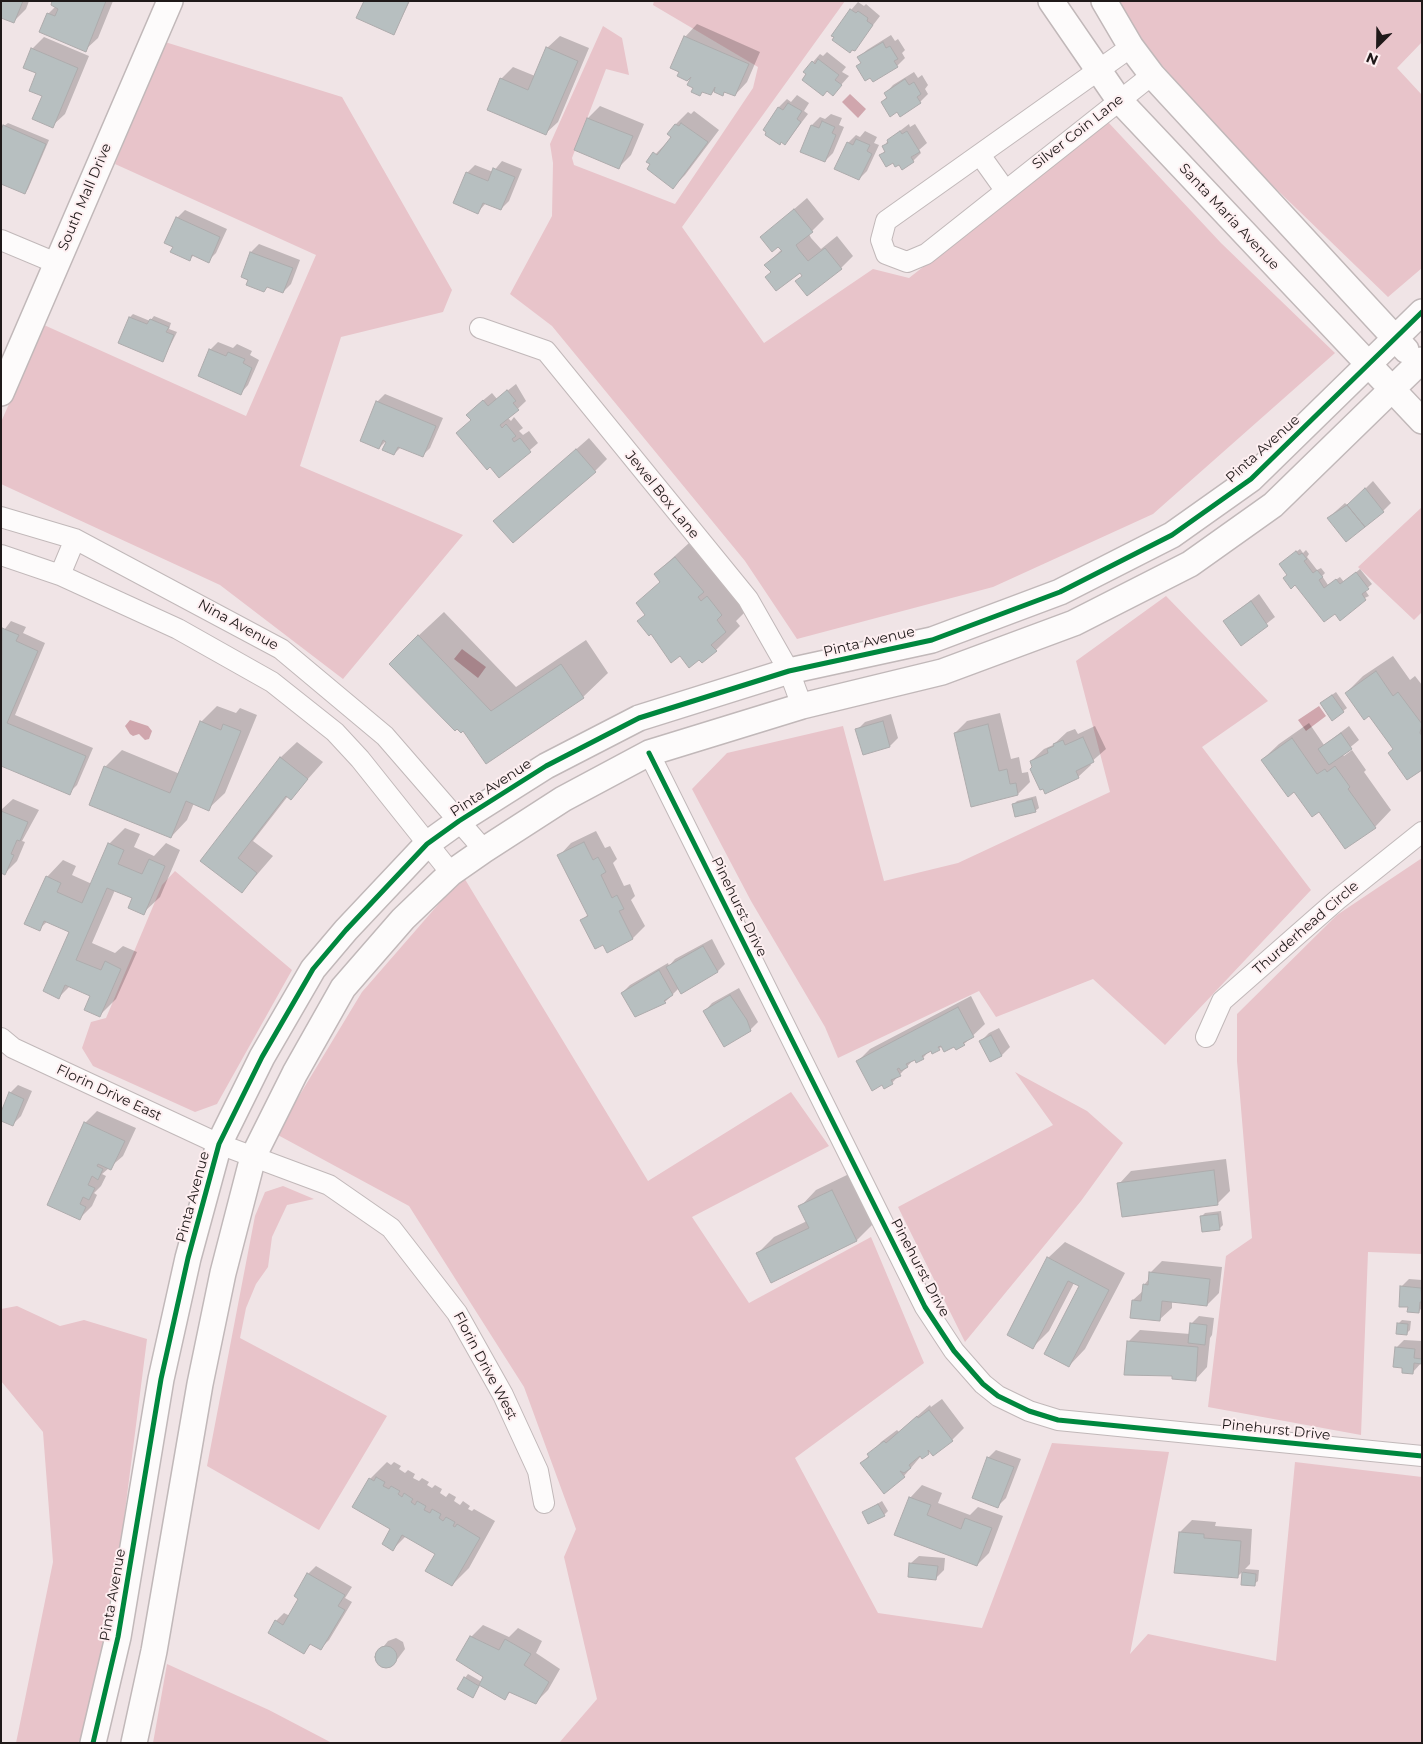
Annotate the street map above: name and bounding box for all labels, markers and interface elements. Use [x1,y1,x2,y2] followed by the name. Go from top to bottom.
[1353,20,1403,70] north arrow
[1363,48,1381,69] text: N
[1029,91,1127,173] street label: Silver Coin Lane
[55,141,115,253] street label: South Mall Drive
[1175,160,1283,274] street label: Santa Maria Avenue
[1223,411,1303,487] street label: Pinta Avenue
[621,448,703,542] street label: Jewel Box Lane
[195,596,281,654] street label: Nina Avenue
[822,623,916,661] street label: Pinta Avenue
[447,756,535,820] street label: Pinta Avenue
[708,854,770,960] street label: Pinehurst Drive
[1250,878,1362,978] street label: Thurderhead Circle
[54,1061,164,1125] street label: Florin Drive East
[173,1150,213,1244] street label: Pinta Avenue
[887,1216,953,1320] street label: Pinehurst Drive
[449,1309,521,1423] street label: Florin Drive West
[1221,1416,1331,1444] street label: Pinehurst Drive
[97,1548,129,1642] street label: Pinta Avenue

